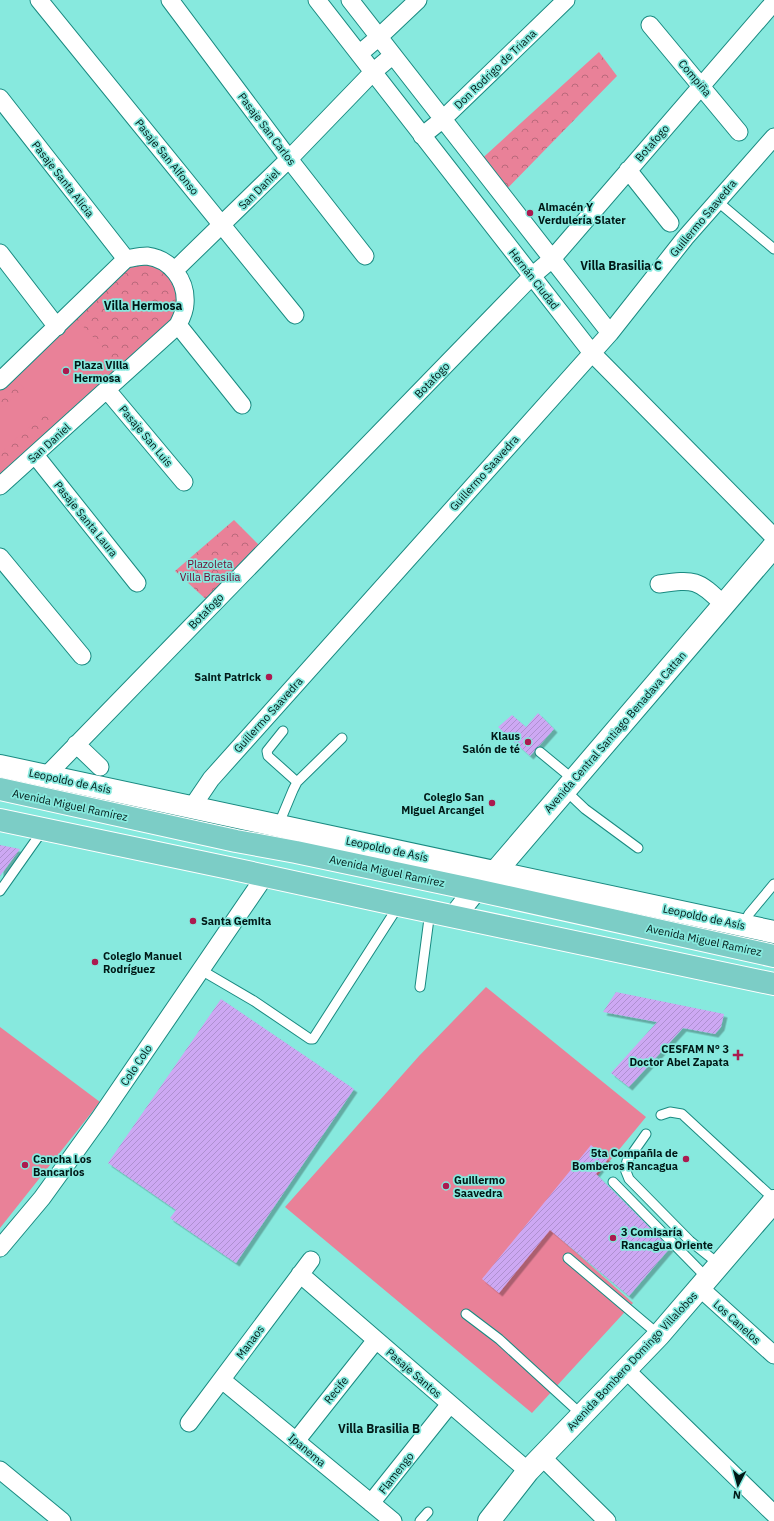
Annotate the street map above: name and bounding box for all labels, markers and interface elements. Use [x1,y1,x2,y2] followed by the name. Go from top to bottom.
[451,26,539,112] street label: Don Rodrigo de Triana
[676,57,715,99] street label: Compiña
[235,90,299,168] street label: Pasaje San Carlos
[132,116,202,198] street label: Pasaje San Alfonso
[632,122,672,164] street label: Botafogo
[29,138,97,220] street label: Pasaje Santa Alicia
[236,166,282,212] street label: San Daniel
[667,176,740,260] street label: Guillermo Saavedra
[538,200,626,227] place label: Almacén Y Verdulería Slater
[525,208,535,218] marker: Almacén Y Verdulería Slater
[506,246,562,312] street label: Hernán Ciudad
[580,258,662,273] district label: Villa Brasilia C
[104,298,183,313] district label: Villa Hermosa
[74,358,129,385] place label: Plaza Villa Hermosa
[411,359,453,401] street label: Botafogo
[61,366,71,376] marker: Plaza Villa Hermosa
[116,402,176,470] street label: Pasaje San Luis
[25,420,73,466] street label: San Daniel
[446,432,522,514] street label: Guillermo Saavedra
[51,478,121,560] street label: Pasaje Santa Laura
[180,557,240,584] park label: Plazoleta Villa Brasilia
[185,590,227,632] street label: Botafogo
[541,648,689,816] street label: Avenida Central Santiago Benadava Cattan
[194,670,262,684] place label: Saint Patrick
[264,672,274,682] marker: Saint Patrick
[230,674,306,756] street label: Guillermo Saavedra
[462,729,520,756] place label: Klaus Salón de té
[523,737,533,747] marker: Klaus Salón de té
[28,765,112,797] street label: Leopoldo de Asís
[11,786,129,824] street label: Avenida Miguel Ramírez
[401,790,485,817] place label: Colegio San Miguel Arcangel
[487,798,497,808] marker: Colegio San Miguel Arcangel
[345,833,429,865] street label: Leopoldo de Asís
[328,852,446,890] street label: Avenida Miguel Ramírez
[662,901,746,933] street label: Leopoldo de Asís
[201,914,271,928] place label: Santa Gemita
[188,916,198,926] marker: Santa Gemita
[645,921,763,959] street label: Avenida Miguel Ramírez
[103,949,182,976] place label: Colegio Manuel Rodríguez
[90,957,100,967] marker: Colegio Manuel Rodríguez
[117,1042,155,1088] street label: Colo Colo
[629,1042,729,1069] place label: CESFAM N° 3 Doctor Abel Zapata
[732,1049,744,1061] marker: CESFAM N° 3 Doctor Abel Zapata
[572,1146,678,1173] place label: 5ta Compañia de Bomberos Rancagua
[33,1152,92,1179] place label: Cancha Los Bancarios
[681,1154,691,1164] marker: 5ta Compañia de Bomberos Rancagua
[20,1160,30,1170] marker: Cancha Los Bancarios
[454,1173,505,1200] place label: Guillermo Saavedra
[441,1181,451,1191] marker: Guillermo Saavedra
[621,1225,713,1252] place label: 3 Comisaría Rancagua Oriente
[608,1233,618,1243] marker: 3 Comisaría Rancagua Oriente
[564,1289,700,1433] street label: Avenida Bombero Domingo Villalobos
[710,1297,764,1347] street label: Los Canelos
[233,1322,267,1362] street label: Manaos
[383,1345,445,1401] street label: Pasaje Santos
[321,1374,351,1406] street label: Recife
[338,1421,420,1436] district label: Villa Brasilia B
[285,1430,329,1470] street label: Ipanema
[375,1449,417,1497] street label: Flamengo
[718,1465,758,1505] north arrow
[732,1488,742,1502] text: N

